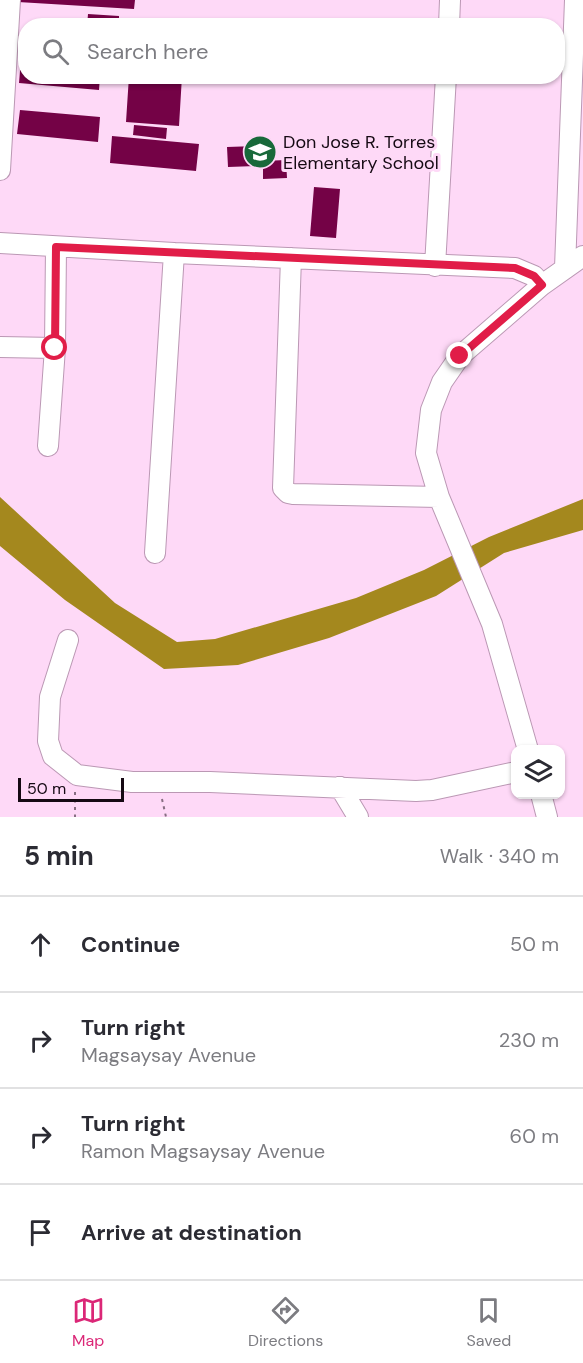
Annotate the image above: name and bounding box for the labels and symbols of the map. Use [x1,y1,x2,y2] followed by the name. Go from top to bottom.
[283,130,439,175] place label: Don Jose R. Torres Elementary School
[242,134,278,170] school or university icon: Don Jose R. Torres Elementary School
[41,334,67,360] route start
[446,342,472,368] route end
[18,775,124,802] scale bar

